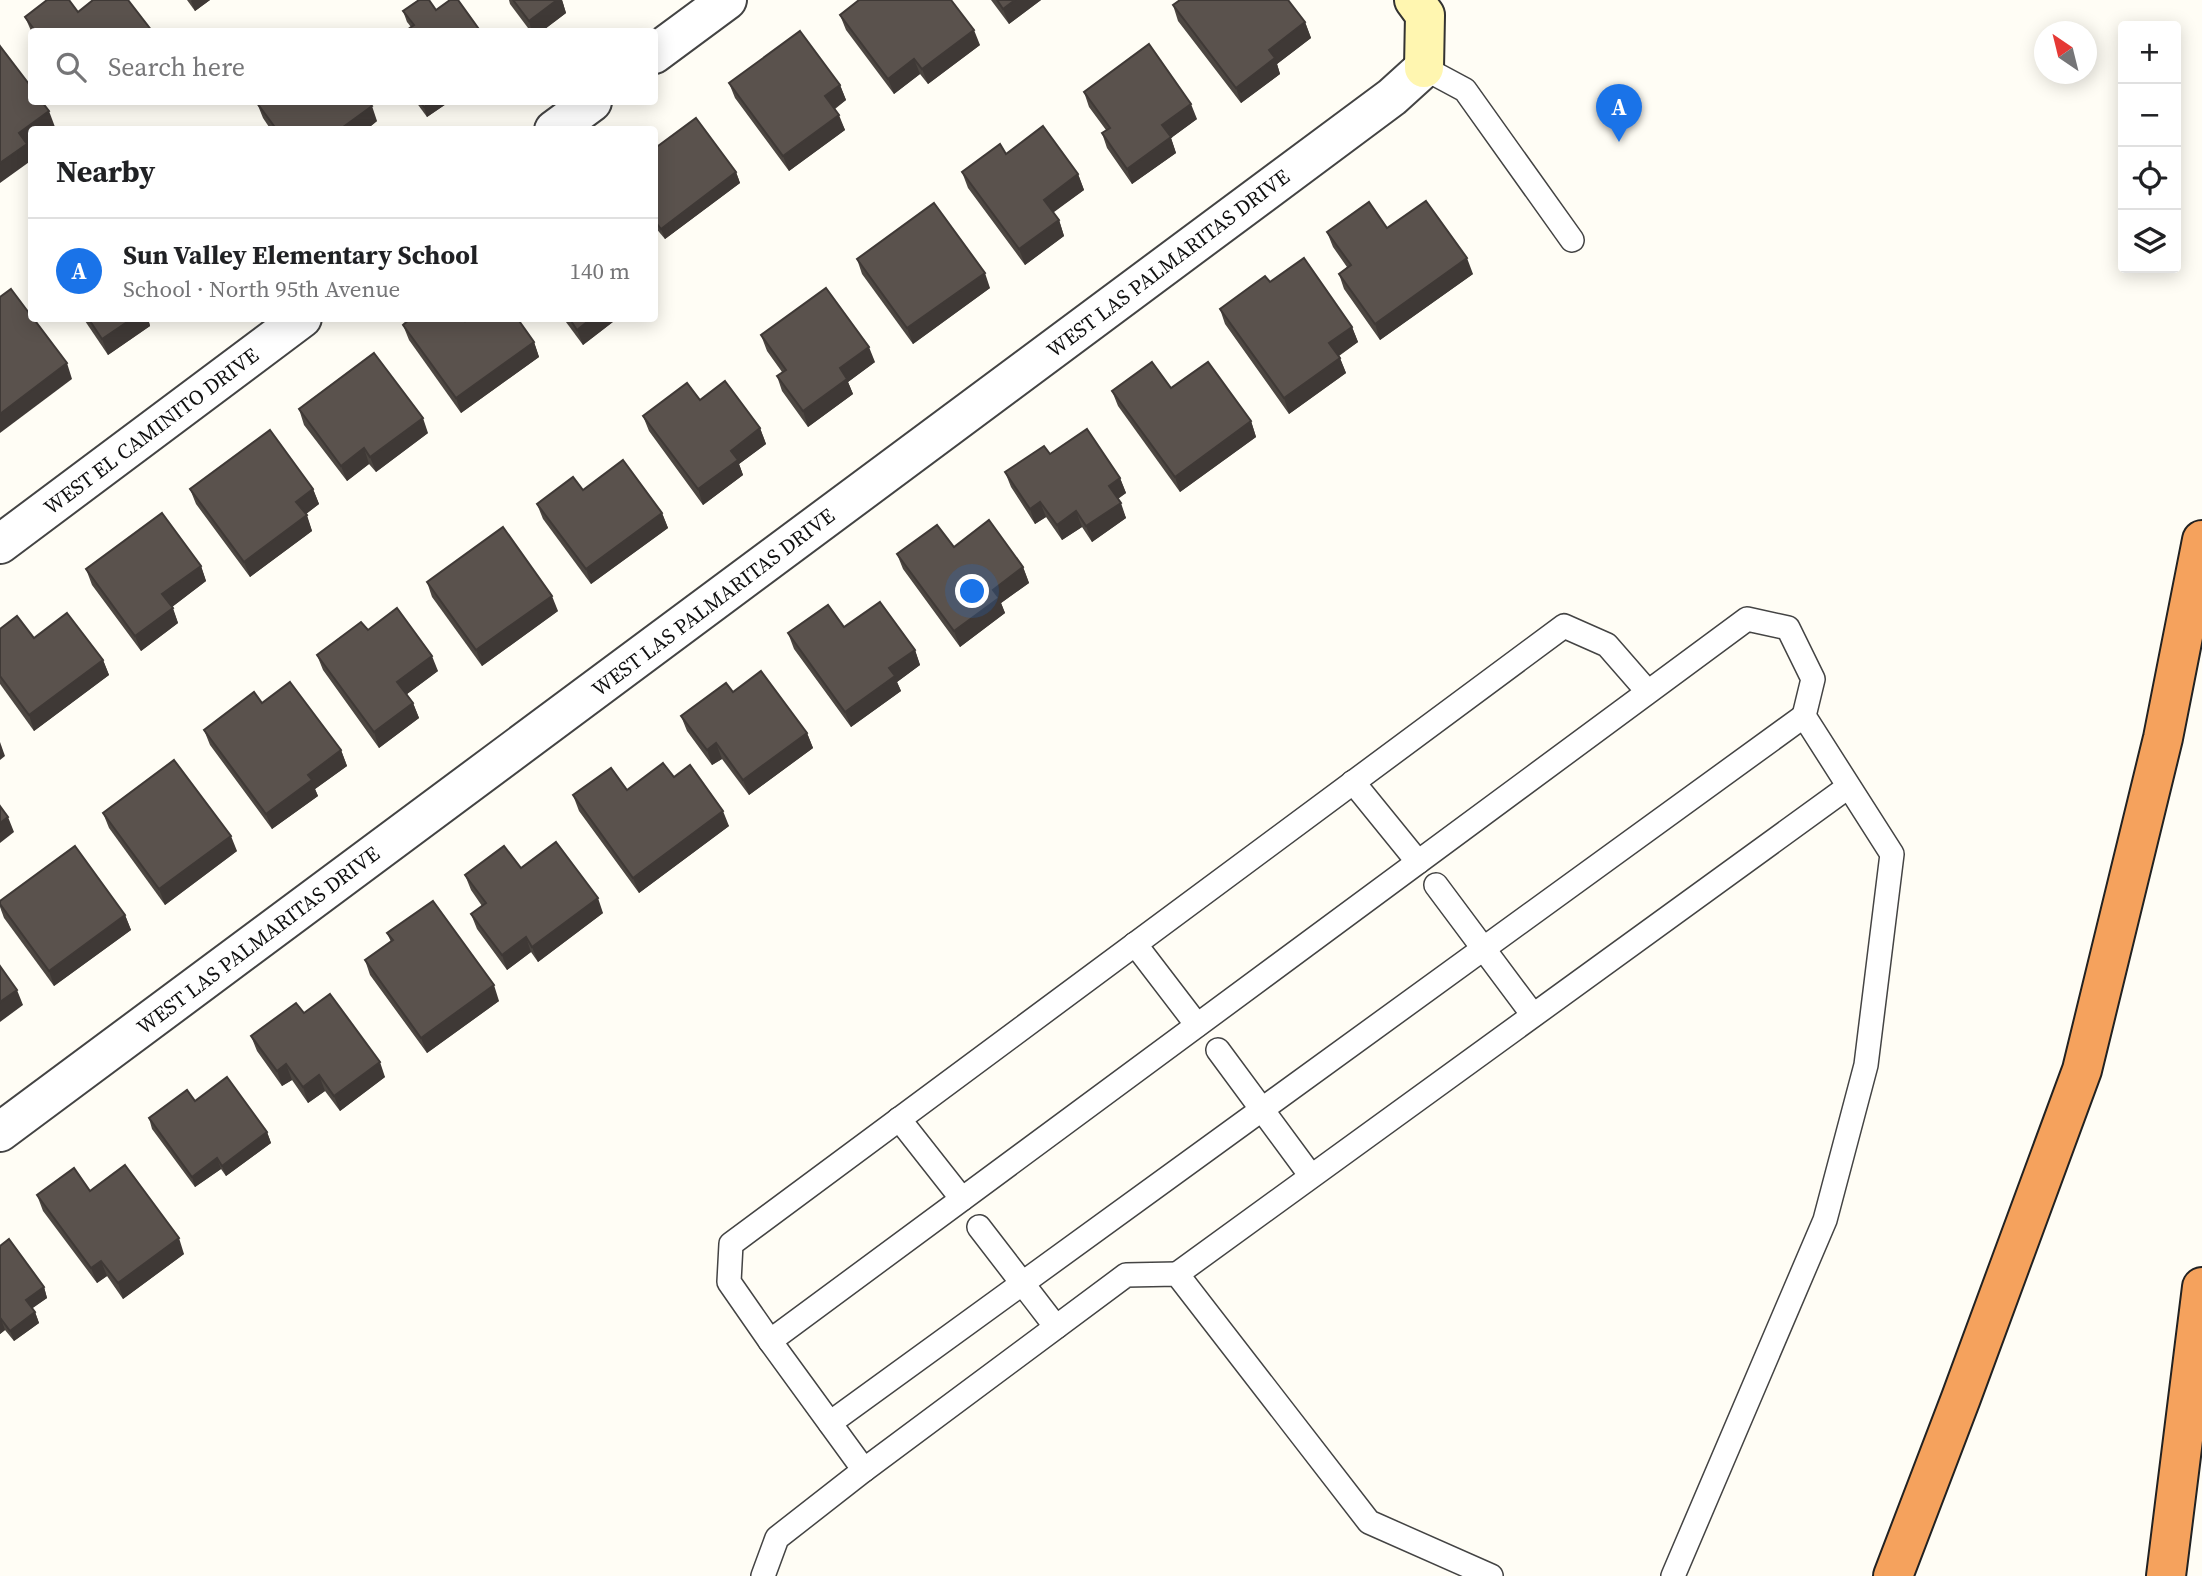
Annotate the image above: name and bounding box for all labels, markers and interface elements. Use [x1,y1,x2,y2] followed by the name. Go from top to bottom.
[2034,21,2097,84] north arrow
[2118,21,2181,273] map controls
[2118,21,2181,84] button: +
[28,28,658,105] search box
[52,48,90,86] icon: search
[108,49,245,85] text: Search here
[1596,84,1642,142] pin: A
[2118,84,2181,147] button: −
[2118,147,2181,210] button: locate
[56,151,155,192] text: Nearby
[1041,162,1295,364] street label: WEST LAS PALMARITAS DRIVE
[2118,210,2181,273] button: layers
[123,237,478,273] text: Sun Valley Elementary School
[71,255,87,287] text: A
[569,255,630,287] text: 140 m
[123,273,400,305] text: School · North 95th Avenue
[38,341,264,521] street label: WEST EL CAMINITO DRIVE
[586,501,840,703] street label: WEST LAS PALMARITAS DRIVE
[955,574,989,608] your location
[131,839,385,1041] street label: WEST LAS PALMARITAS DRIVE

